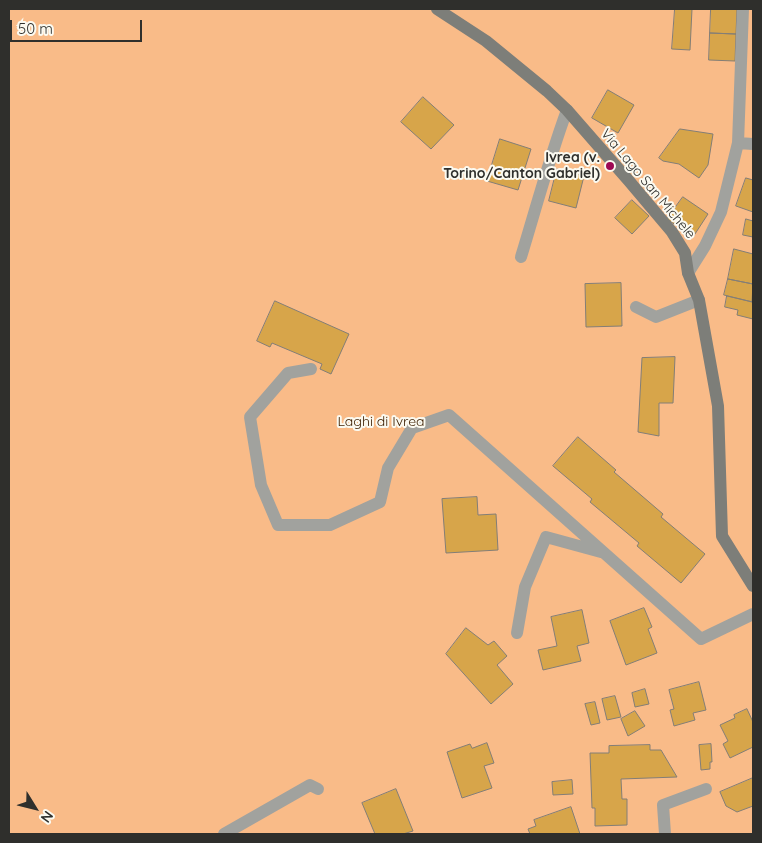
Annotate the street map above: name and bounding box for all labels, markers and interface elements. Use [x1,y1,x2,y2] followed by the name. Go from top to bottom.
[12,10,145,42] scale bar
[18,19,53,38] text: 50 m
[597,126,699,242] street label: Via Lago San Michele
[443,150,600,182] place label: Ivrea (v. Torino/Canton Gabriel)
[604,160,616,172] marker: Ivrea (v. Torino/Canton Gabriel)
[337,414,425,430] park label: Laghi di Ivrea
[10,783,60,833] north arrow
[37,807,57,826] text: N

